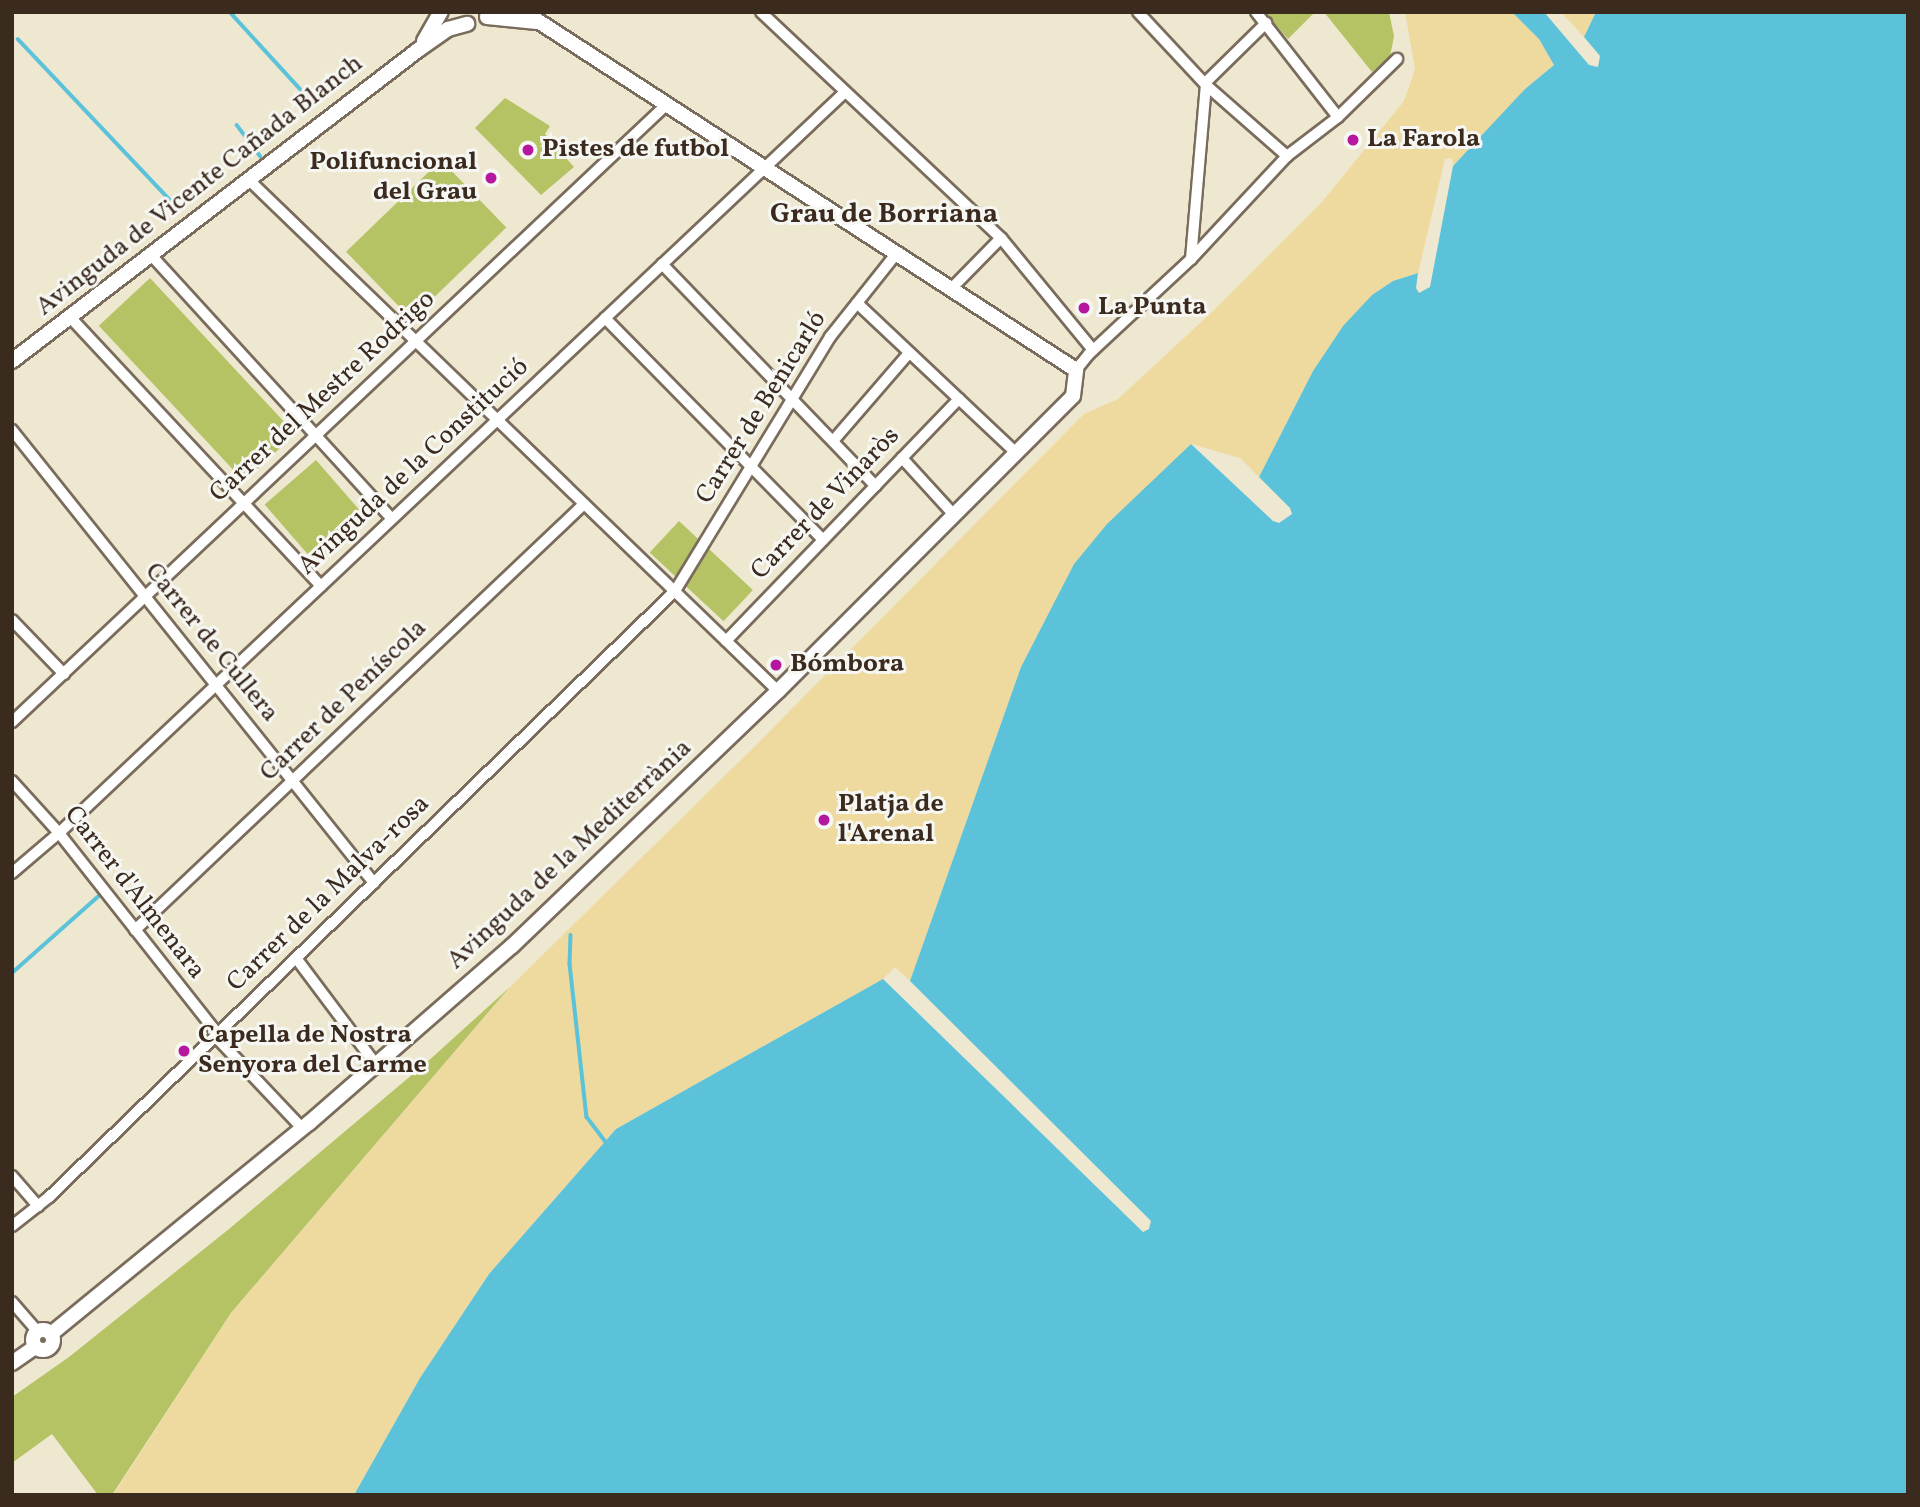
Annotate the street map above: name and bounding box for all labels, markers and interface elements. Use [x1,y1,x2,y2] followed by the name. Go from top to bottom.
[30,48,370,324] street label: Avinguda de Vicente Cañada Blanch
[1367,124,1480,156] place label: La Farola
[1345,132,1361,148] marker: La Farola
[542,134,729,166] place label: Pistes de futbol
[520,142,536,158] marker: Pistes de futbol
[310,147,477,208] place label: Polifuncional del Grau
[483,170,499,186] marker: Polifuncional del Grau
[770,198,998,232] district label: Grau de Borriana
[204,285,442,509] street label: Carrer del Mestre Rodrigo
[1098,292,1206,324] place label: La Punta
[1076,300,1092,316] marker: La Punta
[690,306,834,510] street label: Carrer de Benicarló
[292,352,536,582] street label: Avinguda de la Constitució
[745,421,907,587] street label: Carrer de Vinaròs
[137,557,285,729] street label: Carrer de Cullera
[254,613,434,789] street label: Carrer de Peníscola
[790,649,904,681] place label: Bómbora
[768,657,784,673] marker: Bómbora
[441,733,699,977] street label: Avinguda de la Mediterrània
[221,789,437,999] street label: Carrer de la Malva-rosa
[838,789,944,850] place label: Platja de l'Arenal
[57,800,211,986] street label: Carrer d'Almenara
[816,812,832,828] marker: Platja de l'Arenal
[198,1020,427,1082] place label: Capella de Nostra Senyora del Carme
[176,1043,192,1059] marker: Capella de Nostra Senyora del Carme

